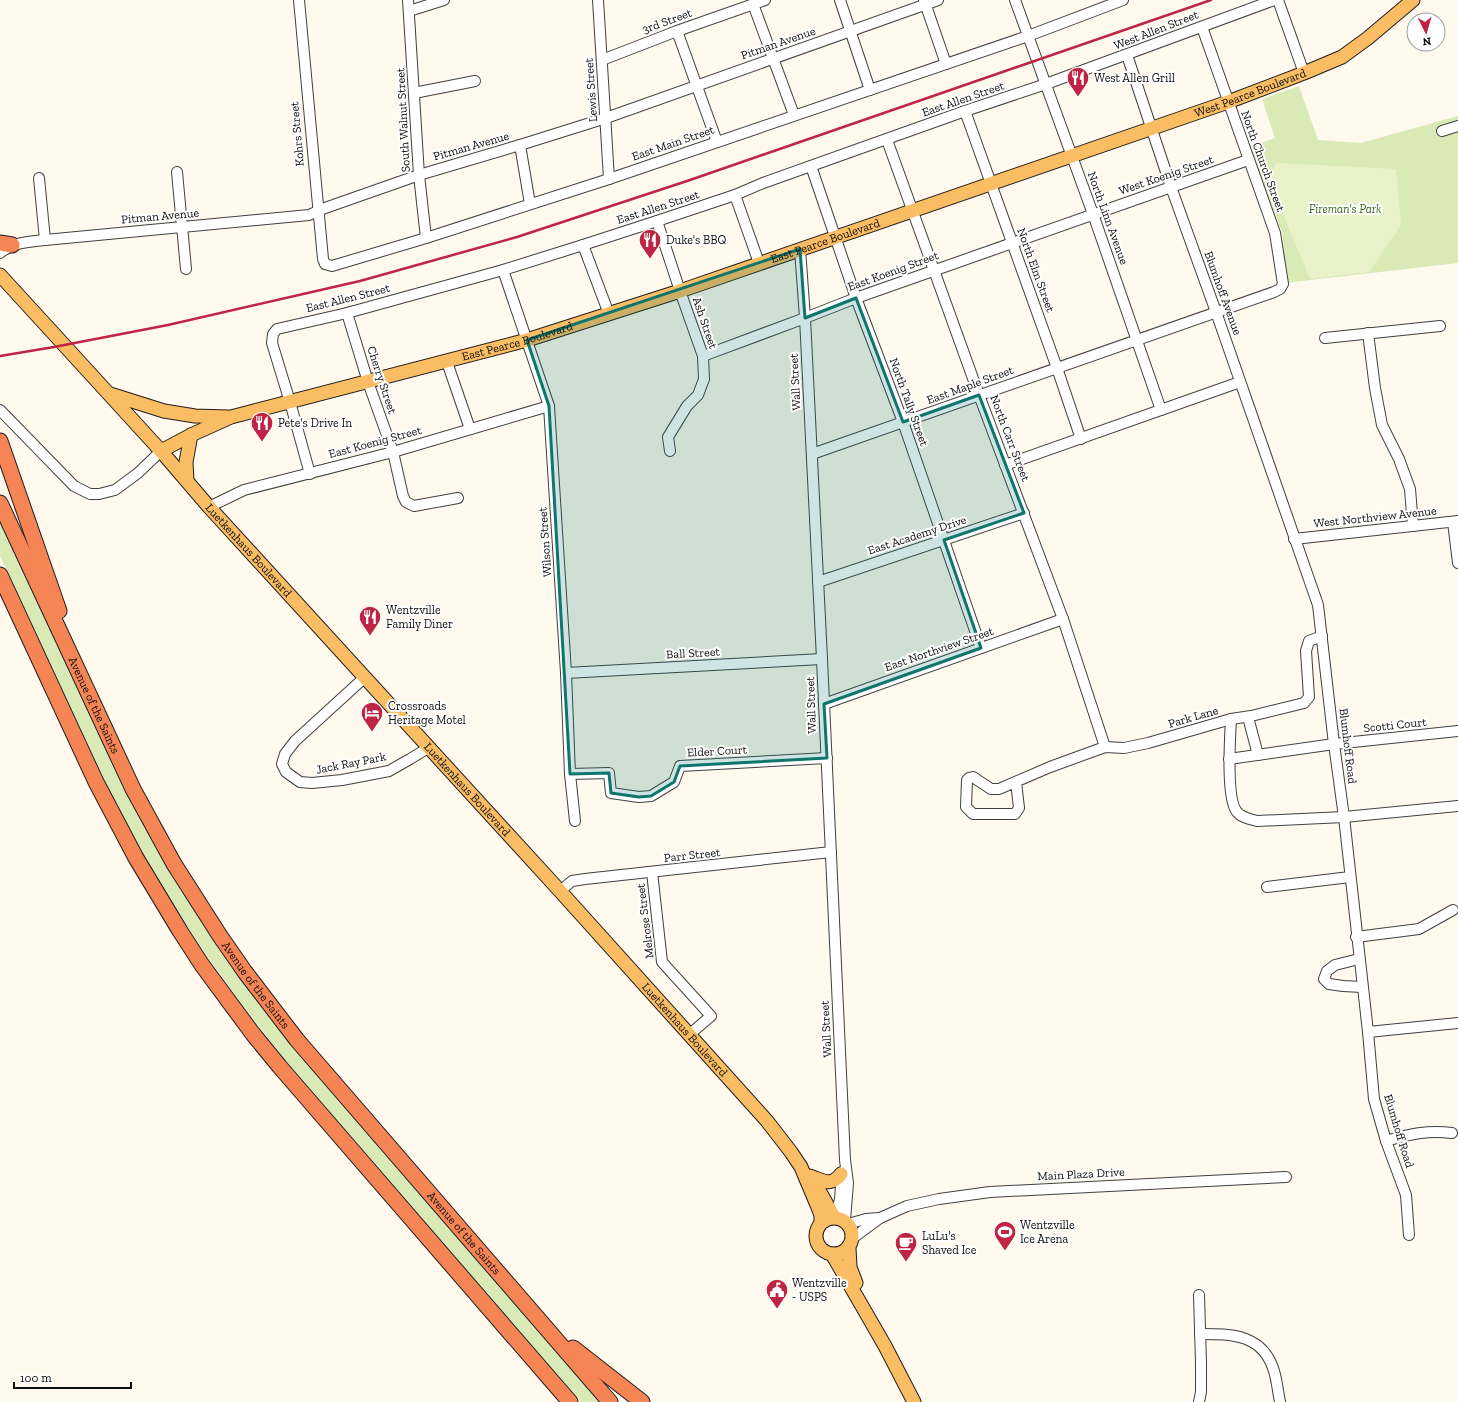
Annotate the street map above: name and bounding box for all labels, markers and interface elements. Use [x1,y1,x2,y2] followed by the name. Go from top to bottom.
[640,5,694,36] street label: 3rd Street
[1112,7,1201,53] street label: West Allen Street
[1406,12,1446,52] north arrow
[739,24,818,62] street label: Pitman Avenue
[1421,35,1432,48] text: N
[582,57,600,123] street label: Lewis Street
[1065,65,1091,98] restaurant icon: West Allen Grill
[1193,66,1308,120] street label: West Pearce Boulevard
[393,67,413,173] street label: South Walnut Street
[1094,71,1175,85] place label: West Allen Grill
[920,78,1006,120] street label: East Allen Street
[287,100,307,167] street label: Kohrs Street
[1238,109,1288,214] street label: North Church Street
[630,122,717,164] street label: East Main Street
[432,128,511,163] street label: Pitman Avenue
[1117,152,1216,198] street label: West Koenig Street
[1085,170,1131,267] street label: North Linn Avenue
[615,187,702,227] street label: East Allen Street
[1309,202,1382,216] park label: Fireman's Park
[120,206,200,226] street label: Pitman Avenue
[769,215,882,266] street label: East Pearce Boulevard
[1014,226,1058,314] street label: North Elm Street
[637,227,663,260] restaurant icon: Duke's BBQ
[666,233,727,247] place label: Duke's BBQ
[846,248,941,294] street label: East Koenig Street
[1201,249,1245,337] street label: Blumhoff Avenue
[305,281,392,315] street label: East Allen Street
[690,295,721,351] street label: Ash Street
[460,319,575,364] street label: East Pearce Boulevard
[364,344,400,416] street label: Cherry Street
[786,353,803,411] street label: Wall Street
[887,356,932,448] street label: North Tally Street
[925,363,1016,407] street label: East Maple Street
[987,393,1033,484] street label: North Carr Street
[249,410,275,443] restaurant icon: Pete's Drive In
[278,416,352,430] place label: Pete's Drive In
[327,423,424,461] street label: East Koenig Street
[202,501,295,600] street label: Luetkenhaus Boulevard
[1313,504,1438,530] street label: West Northview Avenue
[536,506,554,578] street label: Wilson Street
[866,512,968,558] street label: East Academy Drive
[386,603,453,631] place label: Wentzville Family Diner
[357,604,383,637] restaurant icon: Wentzville Family Diner
[883,624,996,674] street label: East Northview Street
[666,645,721,661] street label: Ball Street
[65,655,123,756] street label: Avenue of the Saints
[803,676,819,734] street label: Wall Street
[388,699,466,727] place label: Crossroads Heritage Motel
[359,700,385,733] hotel icon: Crossroads Heritage Motel
[1166,703,1220,731] street label: Park Lane
[1336,707,1360,785] street label: Blumhoff Road
[1363,715,1428,735] street label: Scotti Court
[421,740,514,839] street label: Luetkenhaus Boulevard
[687,742,748,760] street label: Elder Court
[315,749,388,777] street label: Jack Ray Park
[663,845,722,865] street label: Parr Street
[633,882,657,959] street label: Melrose Street
[219,939,293,1031] street label: Avenue of the Saints
[639,980,731,1080] street label: Luetkenhaus Boulevard
[817,1000,834,1058] street label: Wall Street
[1381,1092,1417,1170] street label: Blumhoff Road
[1037,1165,1125,1183] street label: Main Plaza Drive
[424,1189,504,1277] street label: Avenue of the Saints
[1020,1218,1075,1246] place label: Wentzville Ice Arena
[992,1219,1018,1252] sports icon: Wentzville Ice Arena
[922,1229,977,1257] place label: LuLu's Shaved Ice
[893,1230,919,1263] cafe icon: LuLu's Shaved Ice
[792,1276,847,1304] place label: Wentzville - USPS
[764,1277,790,1310] public building icon: Wentzville - USPS
[14,1364,131,1390] scale bar
[20,1371,52,1385] text: 100 m

